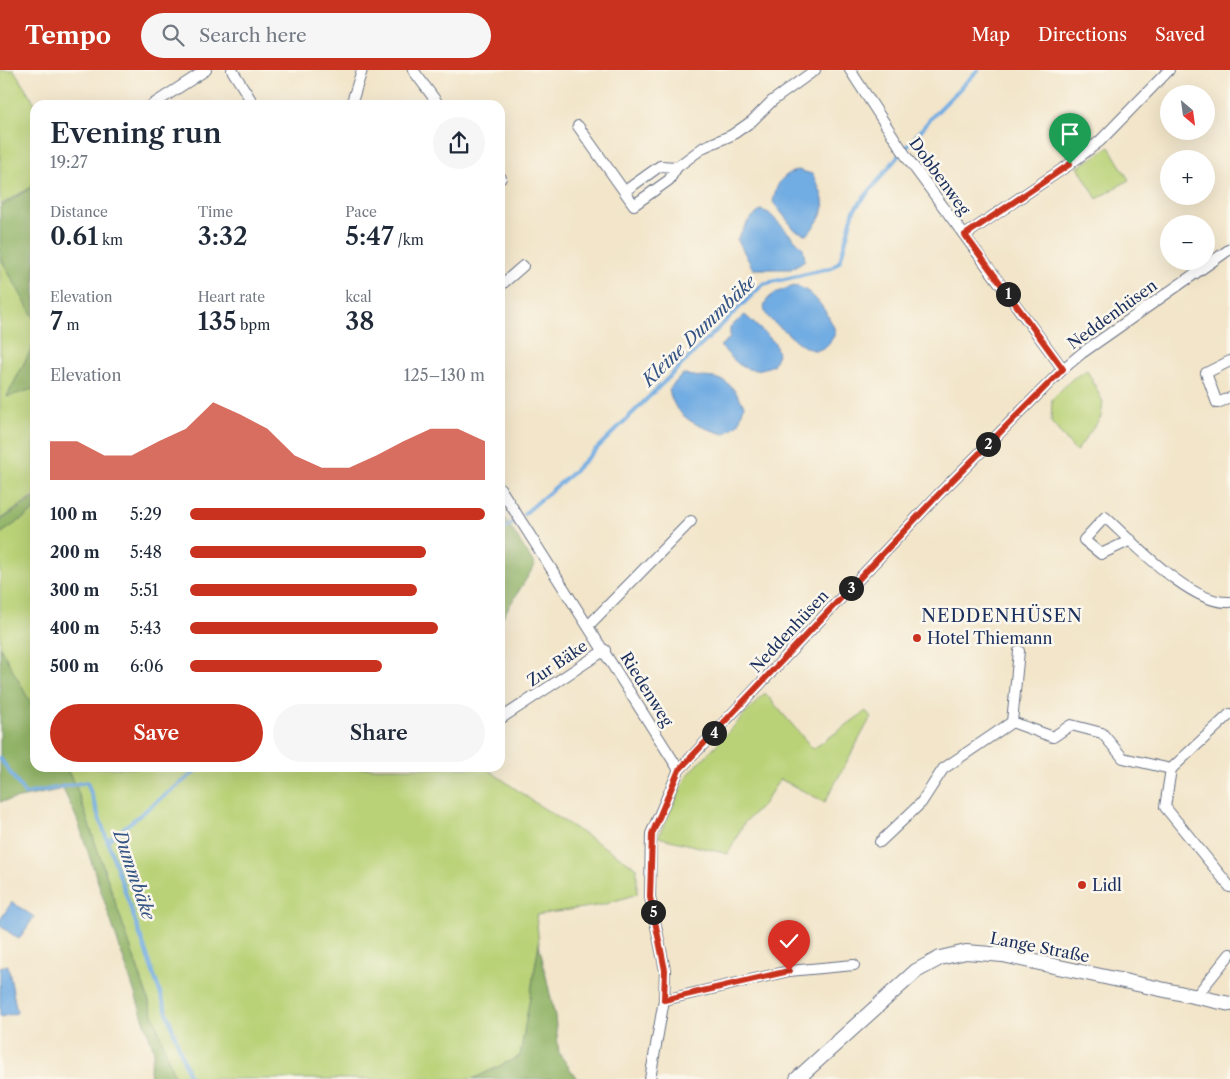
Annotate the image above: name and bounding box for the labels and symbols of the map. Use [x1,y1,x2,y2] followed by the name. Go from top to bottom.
[1160,85,1215,140] north arrow
[1049,113,1091,164] pin
[905,133,975,219] street label: Dobbenweg
[636,270,762,392] water label: Kleine Dummbäke
[1063,275,1161,353] street label: Neddenhüsen
[996,282,1020,306] pin: 1
[976,432,1000,456] pin: 2
[838,576,864,600] pin: 3
[746,585,832,677] street label: Neddenhüsen
[921,604,1083,627] district label: NEDDENHÜSEN
[927,628,1053,648] place label: Hotel Thiemann
[911,632,923,644] marker: Hotel Thiemann
[523,636,591,690] street label: Zur Bäke
[616,648,678,730] street label: Riedenweg
[702,720,726,746] pin: 4
[108,825,160,924] water label: Dummbäke
[1092,875,1122,895] place label: Lidl
[1076,879,1088,891] marker: Lidl
[640,900,666,924] pin: 5
[768,920,810,971] pin
[989,928,1091,966] street label: Lange Straße

